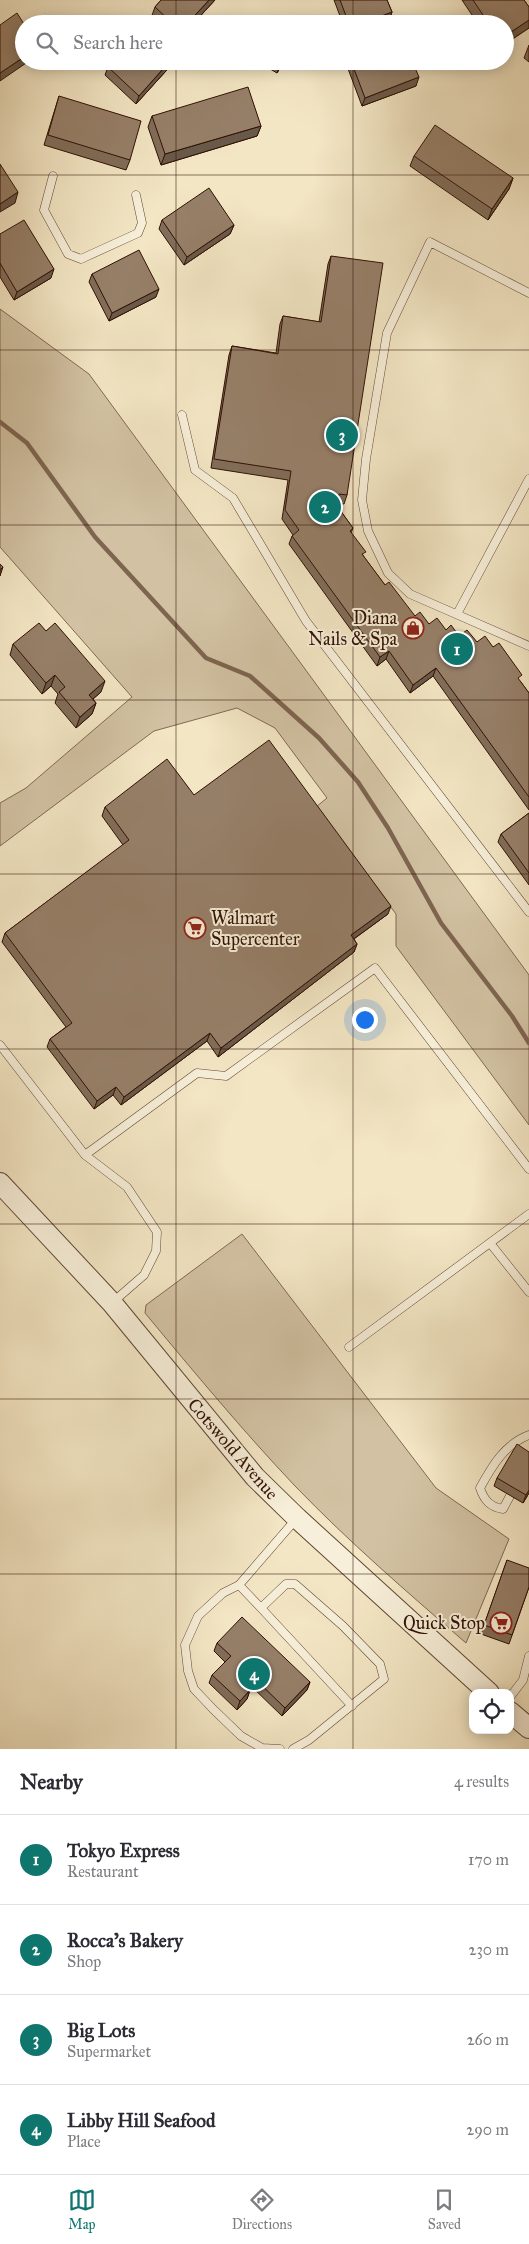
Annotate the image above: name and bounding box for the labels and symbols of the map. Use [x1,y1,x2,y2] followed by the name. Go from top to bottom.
[326,416,358,454] pin: 3
[309,488,341,526] pin: 2
[308,607,397,650] place label: Diana Nails & Spa
[401,616,425,640] shop icon: Diana Nails & Spa
[441,630,473,668] pin: 1
[211,907,300,950] place label: Walmart Supercenter
[183,916,207,940] supermarket icon: Walmart Supercenter
[352,1007,378,1033] your location
[183,1394,283,1504] street label: Cotswold Avenue
[489,1611,513,1635] supermarket icon: Quick Stop
[403,1612,485,1634] place label: Quick Stop
[238,1655,270,1693] pin: 4

